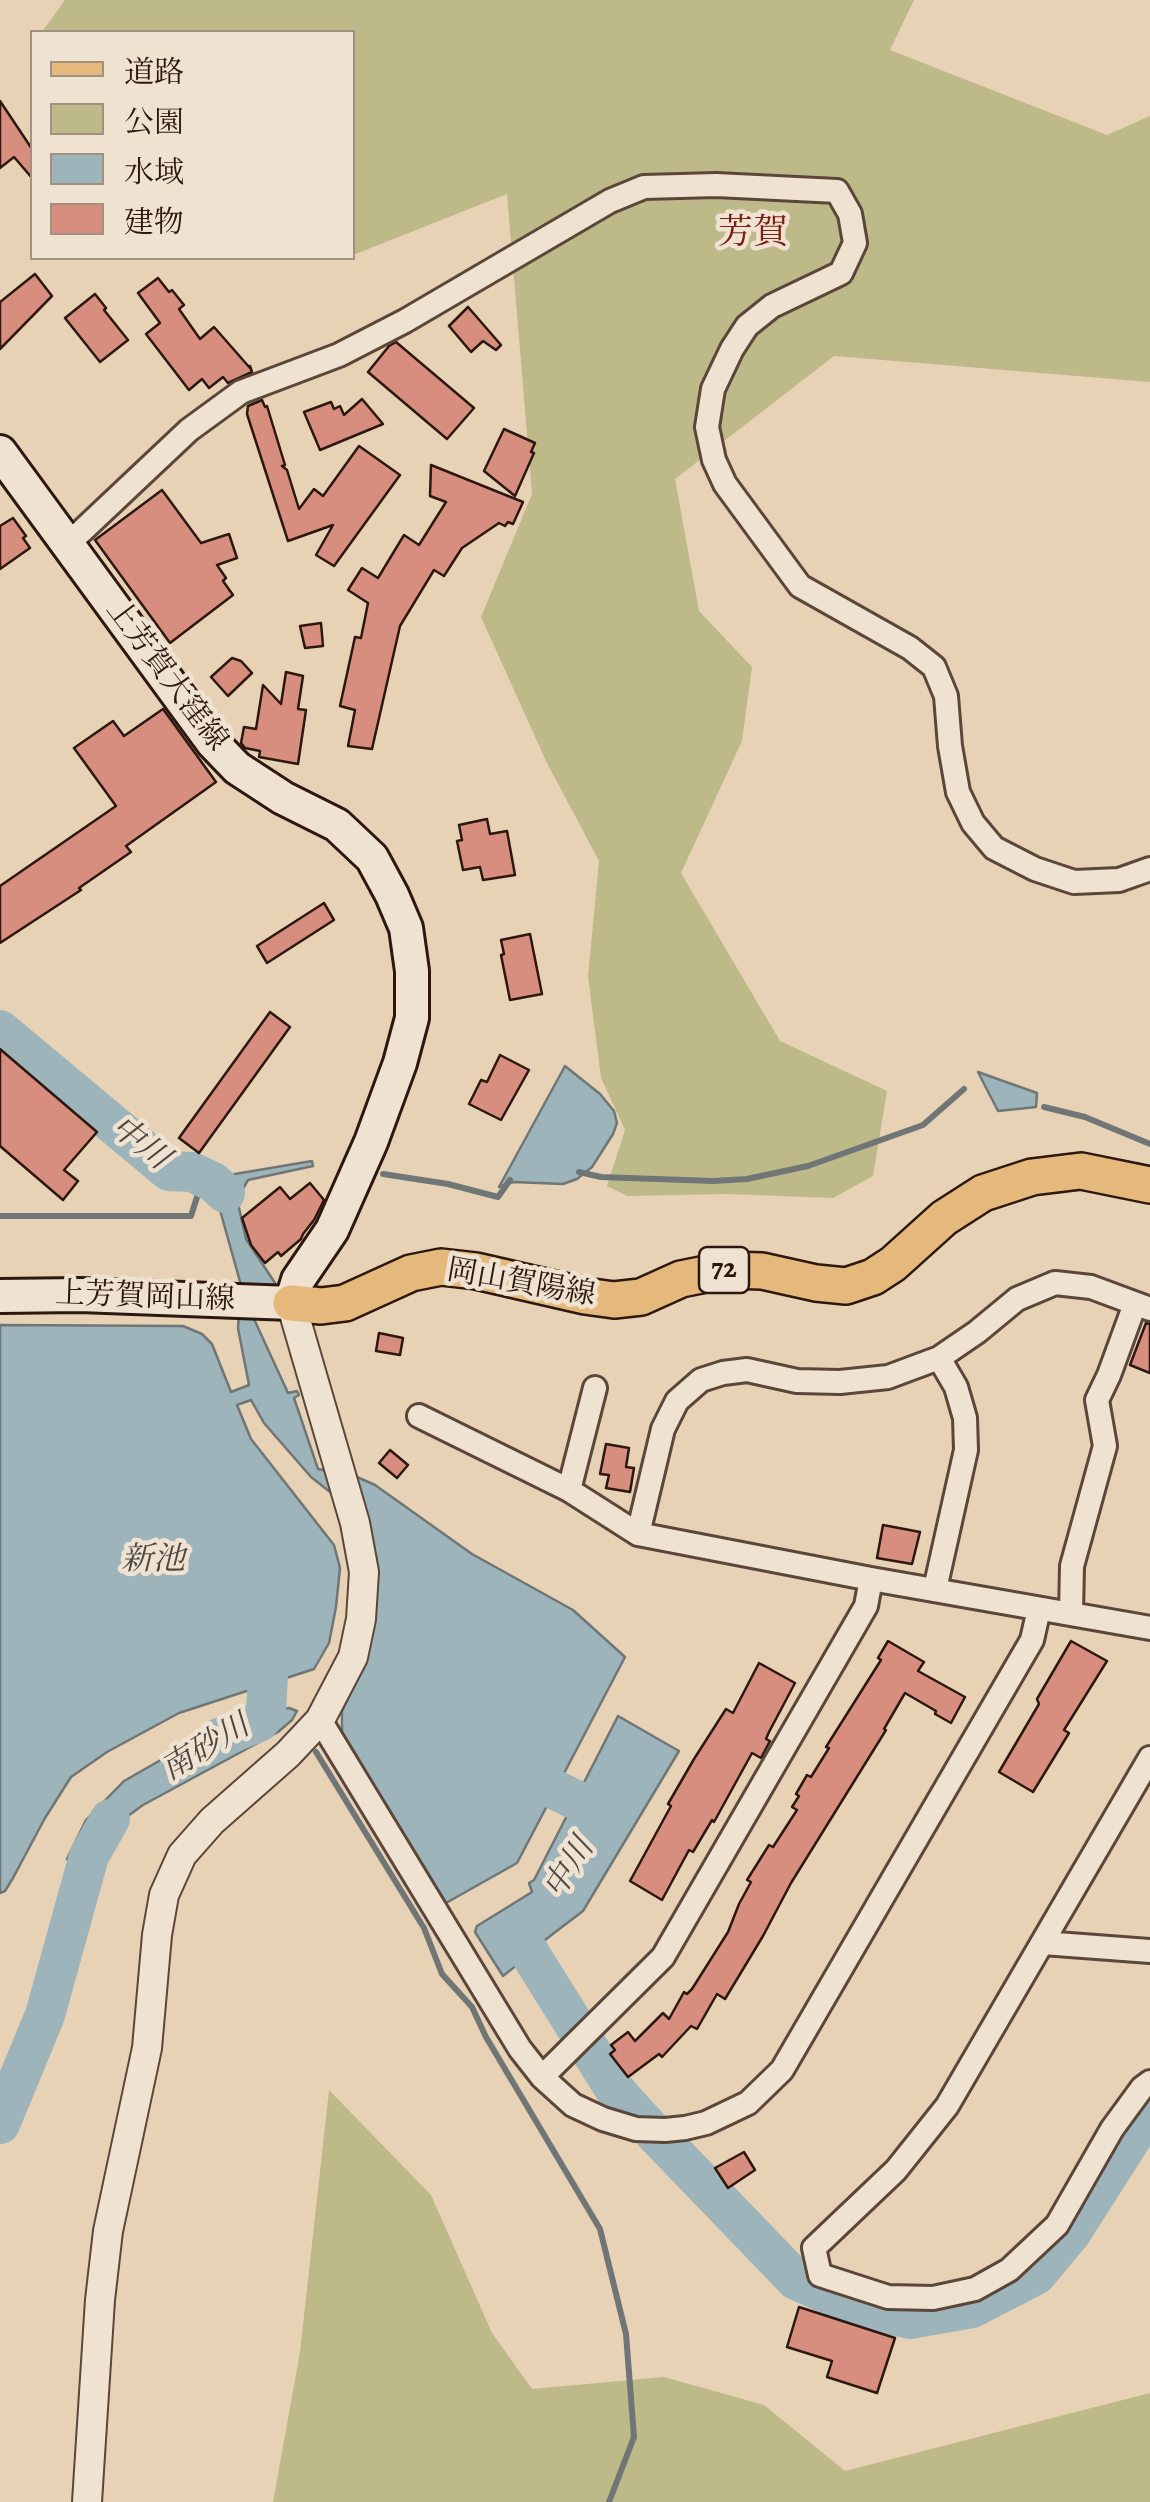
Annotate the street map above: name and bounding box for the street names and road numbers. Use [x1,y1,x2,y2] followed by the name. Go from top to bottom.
[97,593,235,759] street label: 上芳賀大窪線
[699,1247,749,1293] road number: 72
[444,1253,598,1315] street label: 岡山賀陽線
[54,1277,236,1319] street label: 上芳賀岡山線

